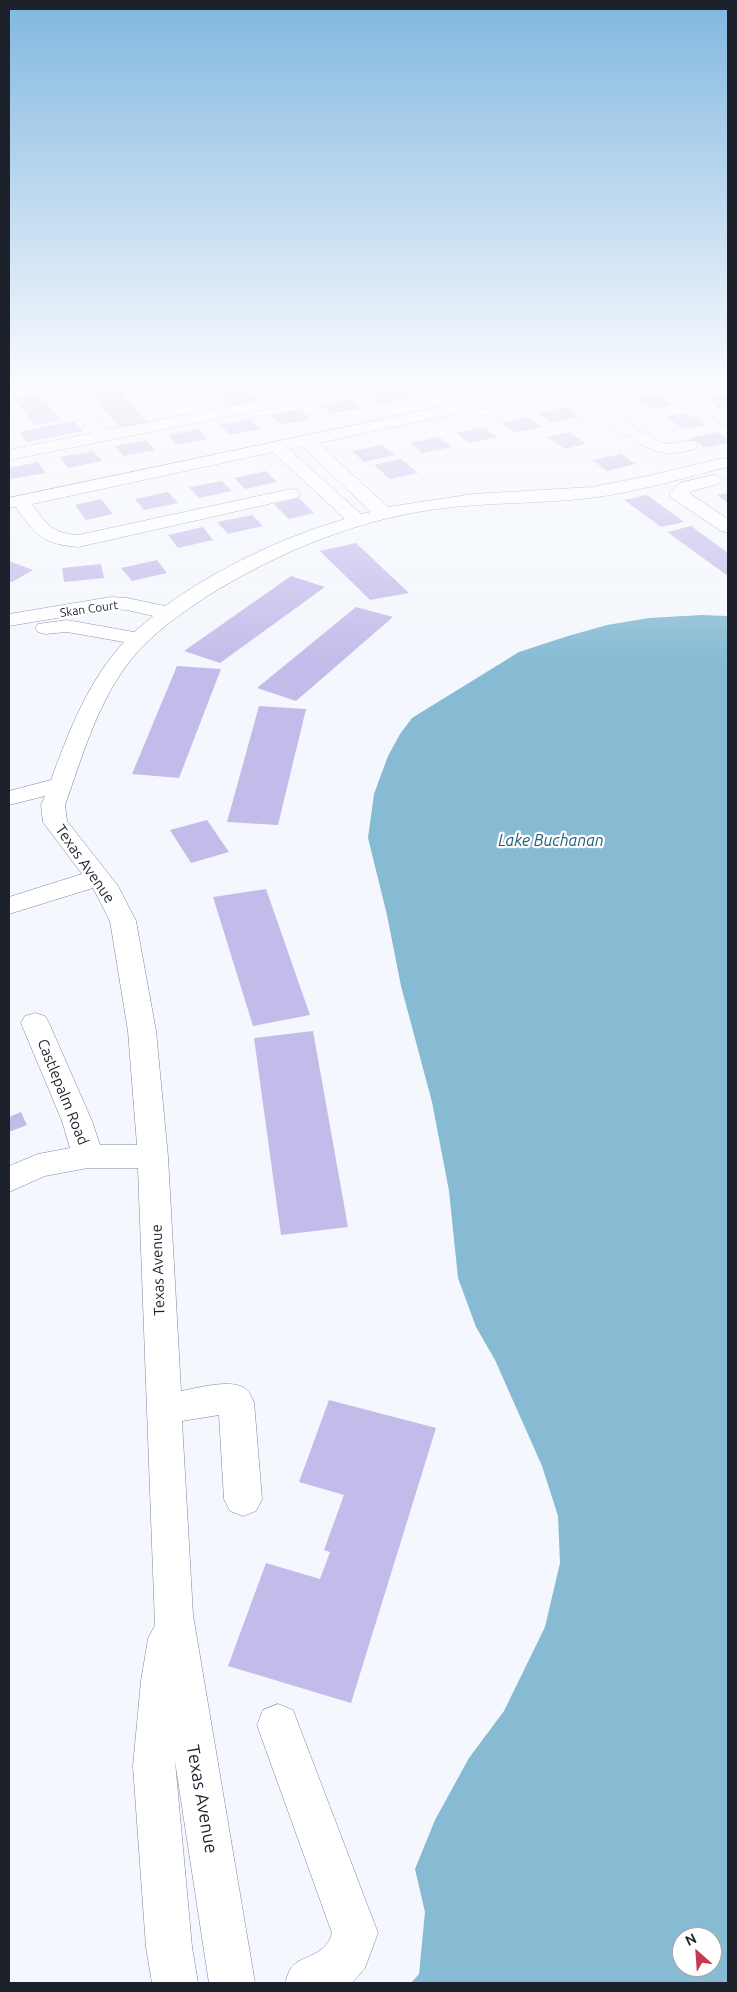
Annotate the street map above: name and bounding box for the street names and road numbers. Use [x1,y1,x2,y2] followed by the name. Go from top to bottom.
[59,598,119,620] street label: Skan Court
[51,821,119,907] street label: Texas Avenue
[34,1036,92,1148] street label: Castlepalm Road
[147,1224,169,1316] street label: Texas Avenue
[182,1743,222,1855] street label: Texas Avenue

